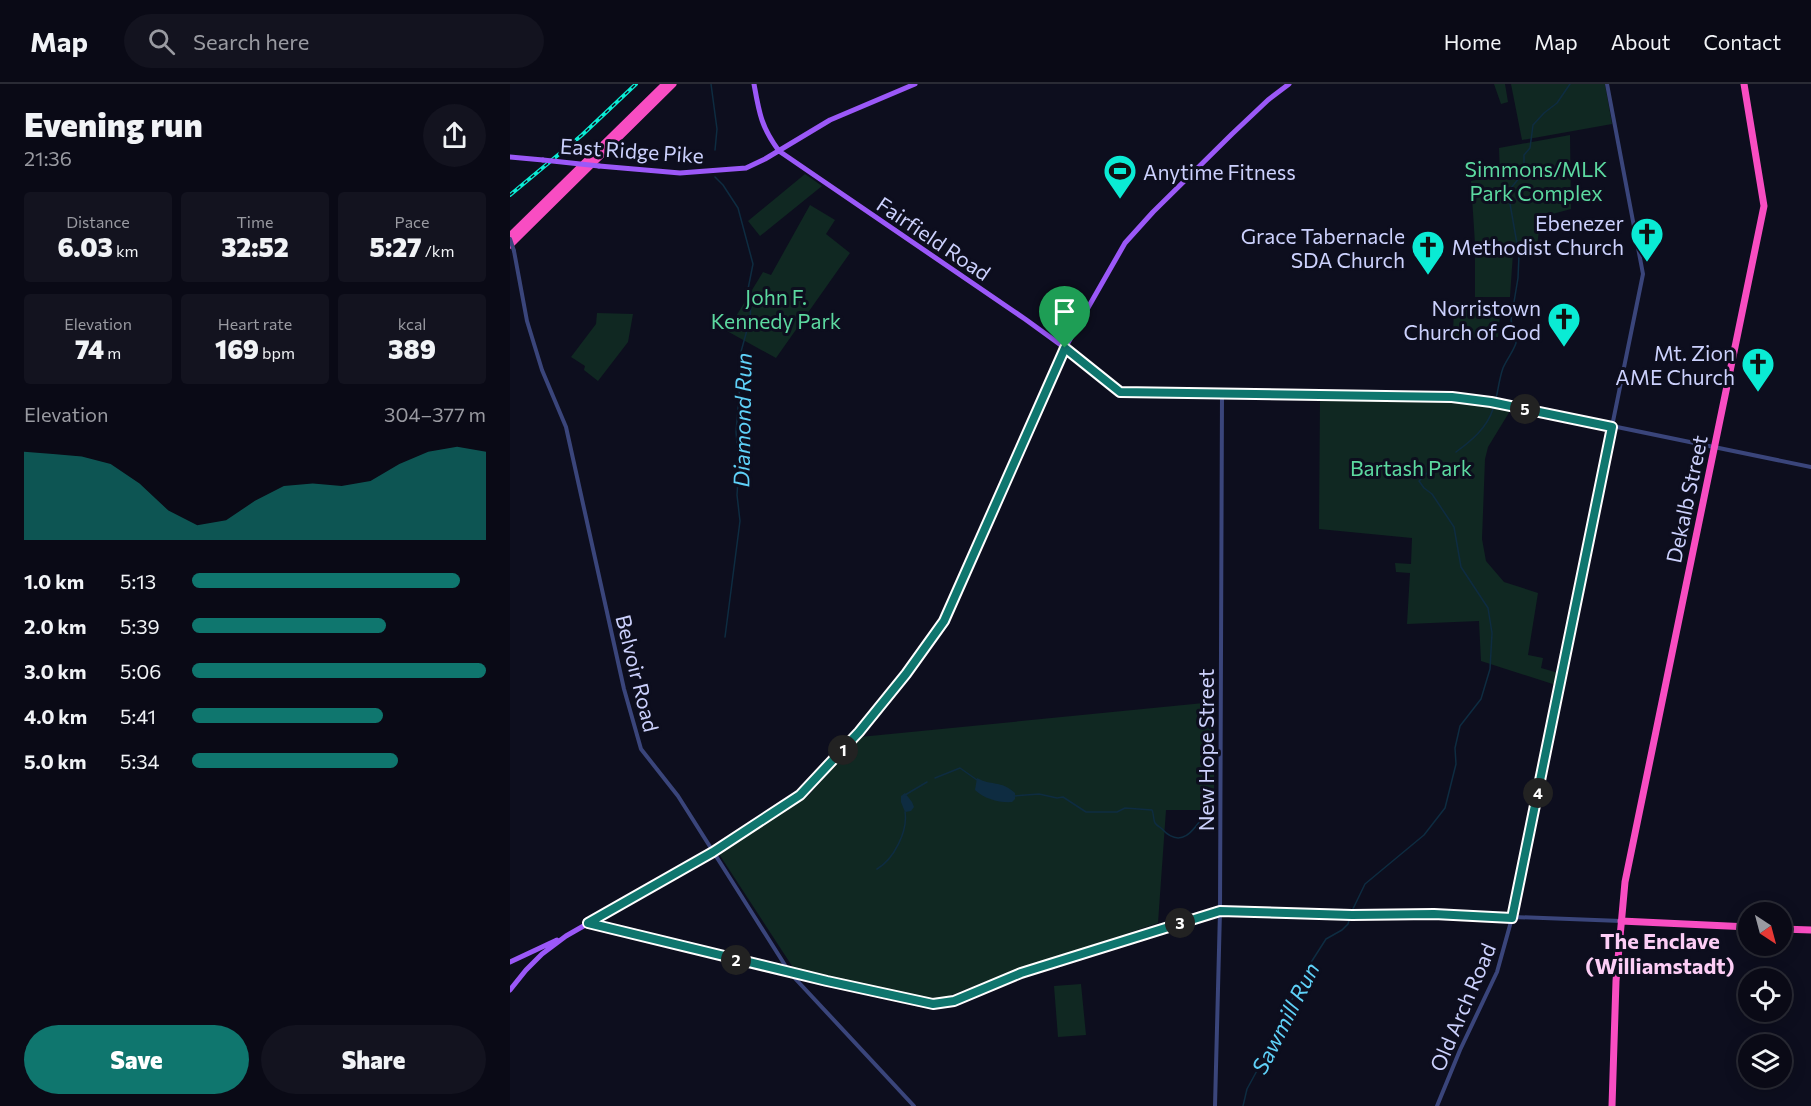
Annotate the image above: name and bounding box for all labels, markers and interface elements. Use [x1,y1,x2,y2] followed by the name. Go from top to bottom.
[124,14,544,68] search box
[30,24,88,58] text: Map
[145,25,178,58] icon: search
[193,28,309,55] text: Search here
[1444,29,1501,54] text: Home
[1534,29,1578,54] text: Map
[1611,29,1670,54] text: About
[1703,29,1781,54] text: Contact
[24,103,203,144] text: Evening run
[423,104,486,167] button: share
[559,133,705,167] street label: East Ridge Pike
[24,146,72,170] text: 21:36
[1102,153,1138,200] sports icon: Anytime Fitness
[1465,156,1607,205] park label: Simmons/MLK Park Complex
[1143,159,1296,184] place label: Anytime Fitness
[872,191,996,285] street label: Fairfield Road
[1452,210,1624,259] place label: Ebenezer Methodist Church
[66,212,130,231] text: Distance
[237,212,273,231] text: Time
[395,212,429,231] text: Pace
[1629,216,1665,263] church icon: Ebenezer Methodist Church
[1241,223,1405,272] place label: Grace Tabernacle SDA Church
[1410,229,1446,276] church icon: Grace Tabernacle SDA Church
[57,231,113,262] text: 6.03
[221,231,289,262] text: 32:52
[370,231,422,262] text: 5:27
[113,241,139,260] text: km
[422,241,454,260] text: /km
[711,284,841,333] park label: John F. Kennedy Park
[1039,286,1090,348] pin
[1048,295,1081,328] icon: arrive
[1404,295,1541,344] place label: Norristown Church of God
[1546,301,1582,348] church icon: Norristown Church of God
[64,314,132,333] text: Elevation
[218,314,292,333] text: Heart rate
[398,314,426,333] text: kcal
[75,333,104,364] text: 74
[215,333,259,364] text: 169
[388,333,436,364] text: 389
[1615,340,1735,389] place label: Mt. Zion AME Church
[104,343,121,362] text: m
[259,343,295,362] text: bpm
[1740,346,1776,393] church icon: Mt. Zion AME Church
[727,352,757,488] water label: Diamond Run
[1510,394,1540,424] pin: 5
[1520,399,1530,418] text: 5
[24,402,109,426] text: Elevation
[384,402,486,426] text: 304–377 m
[1660,433,1712,565] street label: Dekalb Street
[1350,455,1472,480] park label: Bartash Park
[24,569,84,593] text: 1.0 km
[120,569,156,593] text: 5:13
[611,612,665,734] street label: Belvoir Road
[24,614,86,638] text: 2.0 km
[120,614,160,638] text: 5:39
[24,659,86,683] text: 3.0 km
[120,659,161,683] text: 5:06
[1193,669,1218,831] street label: New Hope Street
[24,704,87,728] text: 4.0 km
[120,704,156,728] text: 5:41
[828,735,858,765] pin: 1
[839,740,847,759] text: 1
[24,749,86,773] text: 5.0 km
[120,749,160,773] text: 5:34
[1523,778,1553,808] pin: 4
[1533,783,1543,802] text: 4
[1738,902,1792,956] north arrow
[1738,902,1792,1088] map controls
[1165,908,1195,938] pin: 3
[1175,913,1185,932] text: 3
[1585,927,1735,979] district label: The Enclave (Williamstadt)
[1424,939,1500,1075] street label: Old Arch Road
[721,945,751,975] pin: 2
[731,950,741,969] text: 2
[1245,958,1325,1078] water label: Sawmill Run
[1738,968,1792,1022] button: locate
[24,1025,249,1094] button: Save
[261,1025,486,1094] button: Share
[1738,1034,1792,1088] button: layers

